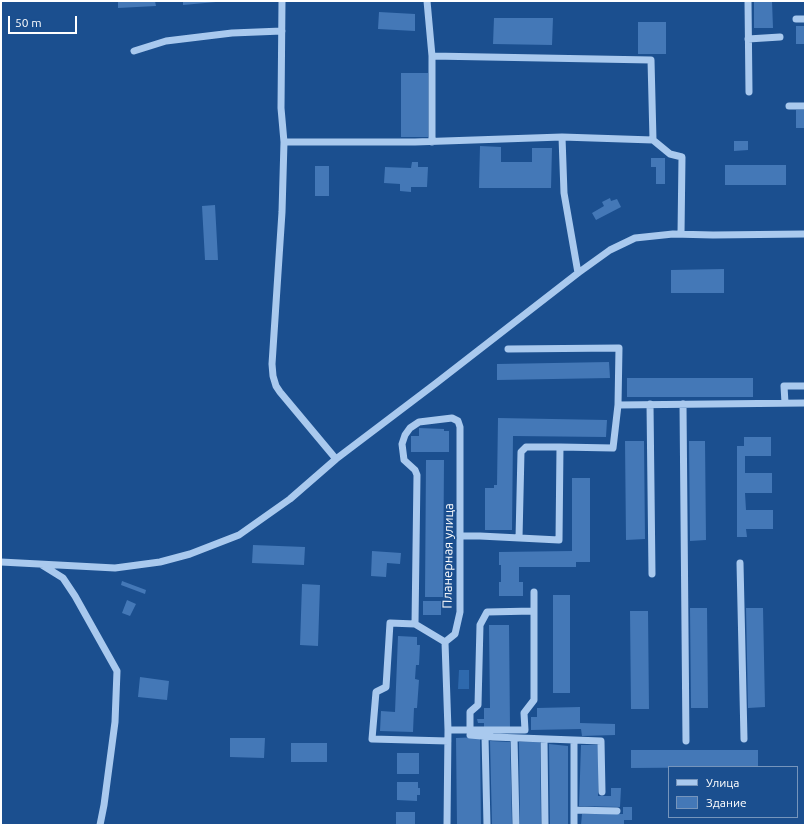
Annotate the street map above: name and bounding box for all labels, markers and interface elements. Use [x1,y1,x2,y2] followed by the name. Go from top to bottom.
[10,8,79,34] scale bar
[15,16,42,29] text: 50 m
[439,503,457,609] street label: Планерная улица
[668,766,798,818] legend
[706,776,739,789] text: Улица
[706,796,747,809] text: Здание

